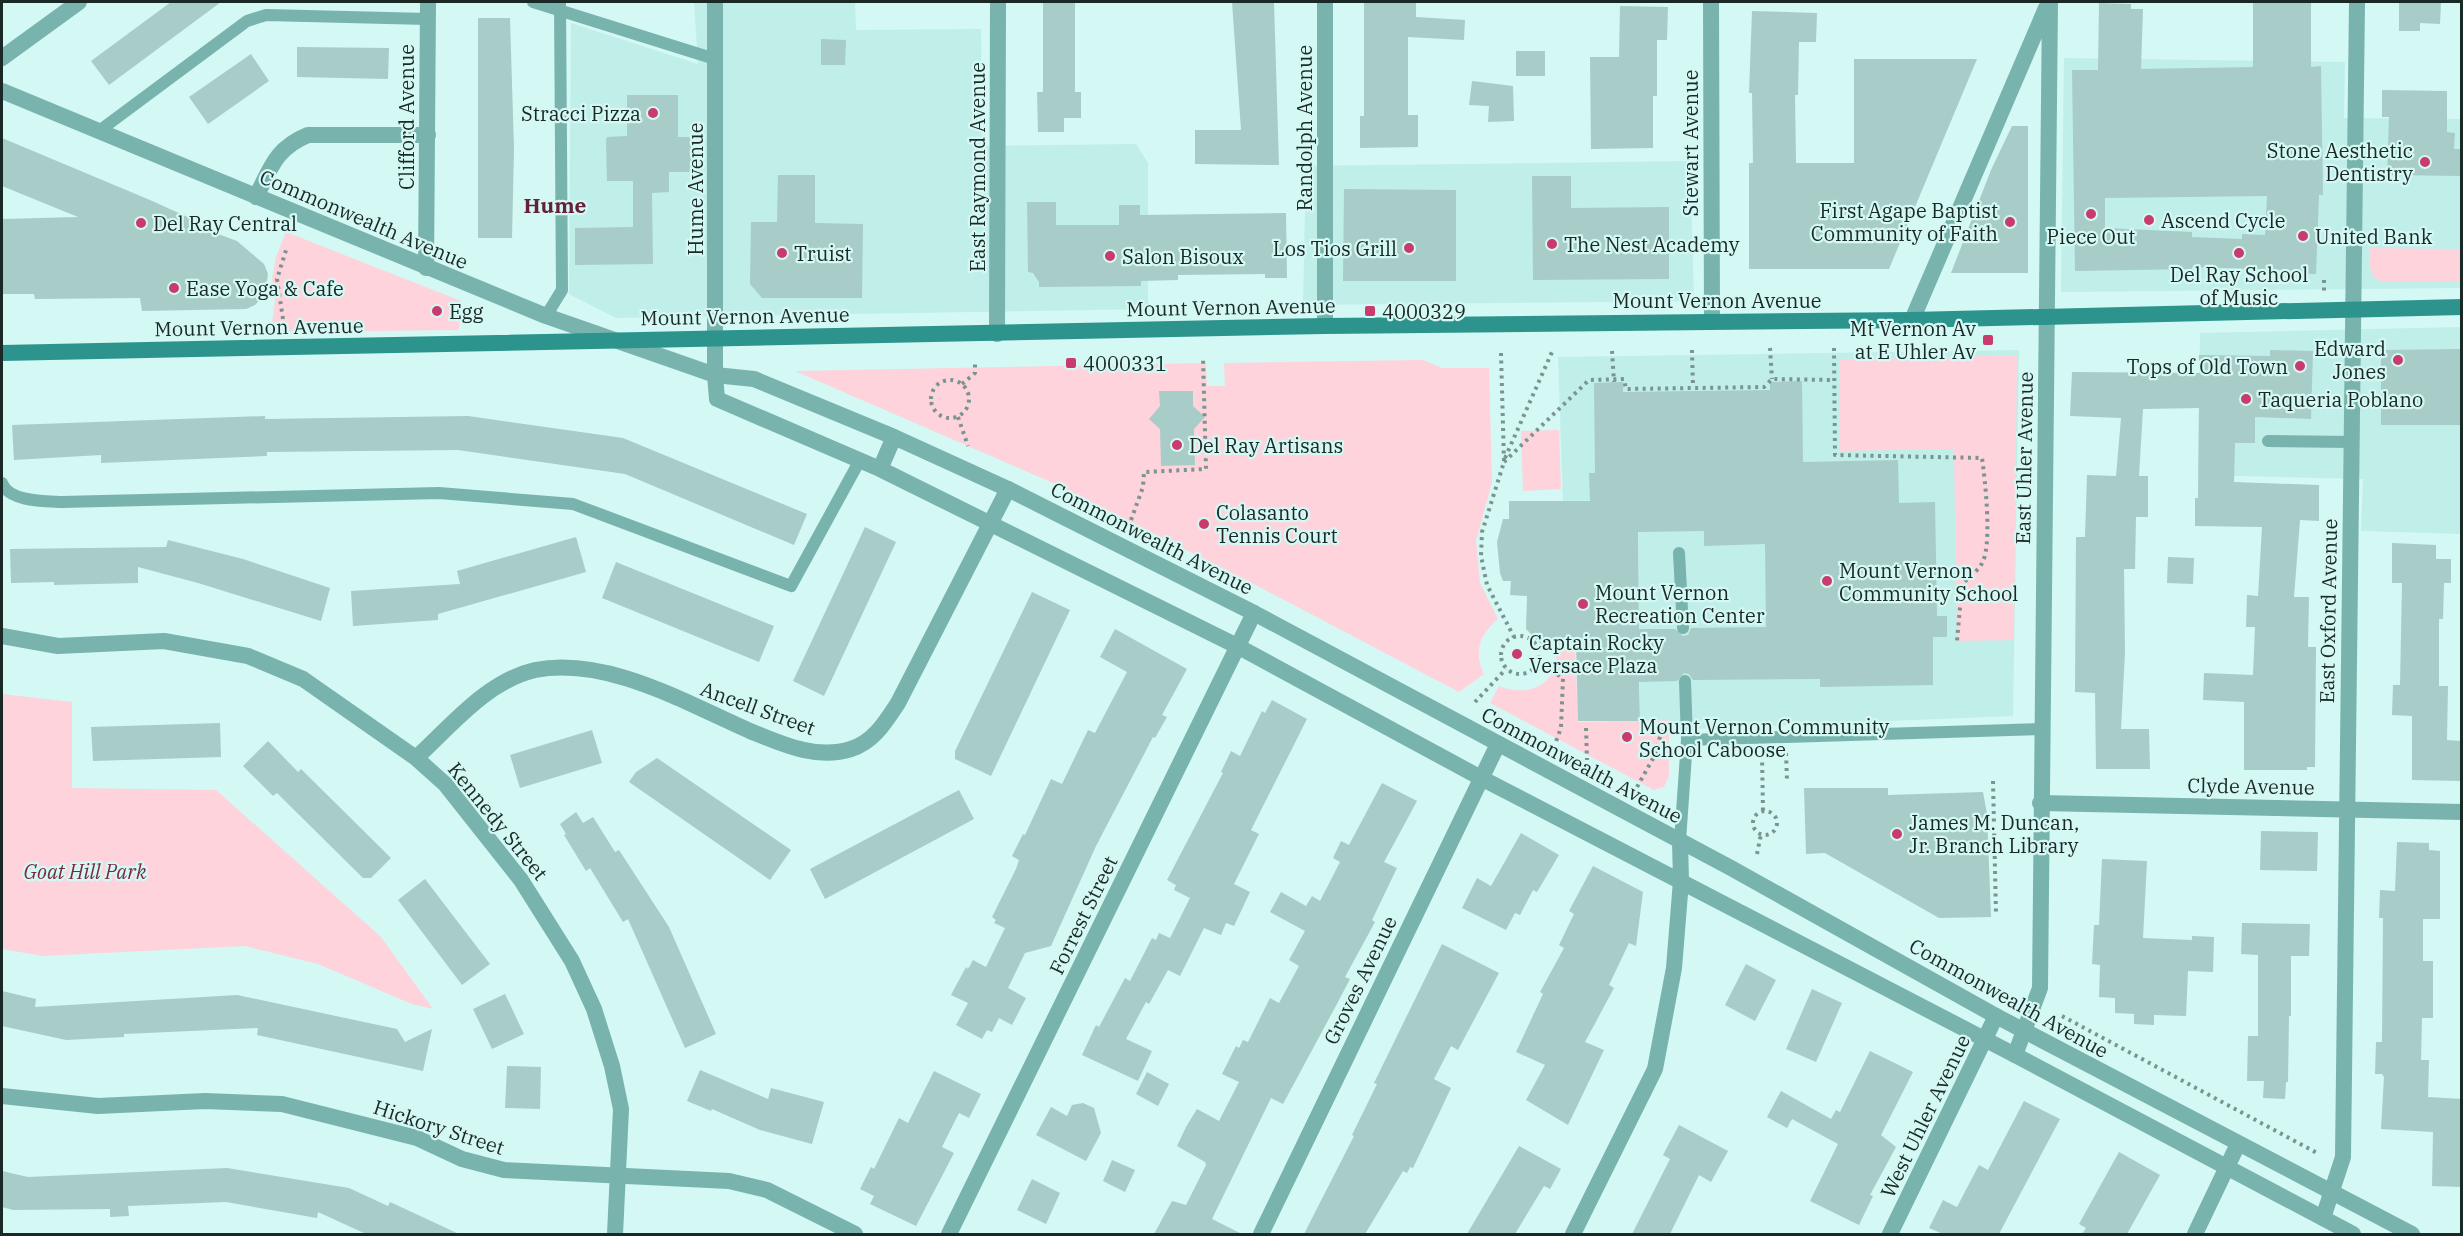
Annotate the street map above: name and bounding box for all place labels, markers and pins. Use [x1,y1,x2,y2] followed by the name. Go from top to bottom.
[521,100,641,127] place label: Stracci Pizza
[646,106,660,120] marker: Stracci Pizza
[2267,137,2413,187] place label: Stone Aesthetic Dentistry
[2418,155,2432,169] marker: Stone Aesthetic Dentistry
[1811,197,1998,247] place label: First Agape Baptist Community of Faith
[2084,207,2098,221] marker: Piece Out
[2161,207,2285,234] place label: Ascend Cycle
[153,210,297,237] place label: Del Ray Central
[2142,213,2156,227] marker: Ascend Cycle
[2003,215,2017,229] marker: First Agape Baptist Community of Faith
[134,216,148,230] marker: Del Ray Central
[2047,223,2135,250] place label: Piece Out
[2315,223,2433,250] place label: United Bank
[2296,229,2310,243] marker: United Bank
[1564,231,1740,258] place label: The Nest Academy
[1273,235,1397,262] place label: Los Tios Grill
[1545,237,1559,251] marker: The Nest Academy
[794,240,851,267] place label: Truist
[1402,241,1416,255] marker: Los Tios Grill
[1122,243,1244,270] place label: Salon Bisoux
[775,246,789,260] marker: Truist
[2232,246,2246,260] marker: Del Ray School of Music
[1103,249,1117,263] marker: Salon Bisoux
[2170,261,2308,311] place label: Del Ray School of Music
[186,275,344,302] place label: Ease Yoga & Cafe
[167,281,181,295] marker: Ease Yoga & Cafe
[449,298,484,325] place label: Egg
[1382,298,1466,325] place label: 4000329
[430,304,444,318] marker: Egg
[1363,304,1377,318] marker: 4000329
[1850,315,1976,365] place label: Mt Vernon Av at E Uhler Av
[1981,333,1995,347] marker: Mt Vernon Av at E Uhler Av
[2314,335,2386,385] place label: Edward Jones
[1083,350,1167,377] place label: 4000331
[2127,353,2288,380] place label: Tops of Old Town
[2391,353,2405,367] marker: Edward Jones
[1064,356,1078,370] marker: 4000331
[2293,359,2307,373] marker: Tops of Old Town
[2258,386,2423,413] place label: Taqueria Poblano
[2239,392,2253,406] marker: Taqueria Poblano
[1189,432,1343,459] place label: Del Ray Artisans
[1170,438,1184,452] marker: Del Ray Artisans
[1216,499,1338,549] place label: Colasanto Tennis Court
[1197,517,1211,531] marker: Colasanto Tennis Court
[1839,557,2018,607] place label: Mount Vernon Community School
[1820,574,1834,588] marker: Mount Vernon Community School
[1595,579,1765,629] place label: Mount Vernon Recreation Center
[1576,597,1590,611] marker: Mount Vernon Recreation Center
[1529,629,1664,679] place label: Captain Rocky Versace Plaza
[1510,647,1524,661] marker: Captain Rocky Versace Plaza
[1639,713,1890,763] place label: Mount Vernon Community School Caboose
[1620,730,1634,744] marker: Mount Vernon Community School Caboose
[1909,809,2079,859] place label: James M. Duncan, Jr. Branch Library
[1890,827,1904,841] marker: James M. Duncan, Jr. Branch Library

